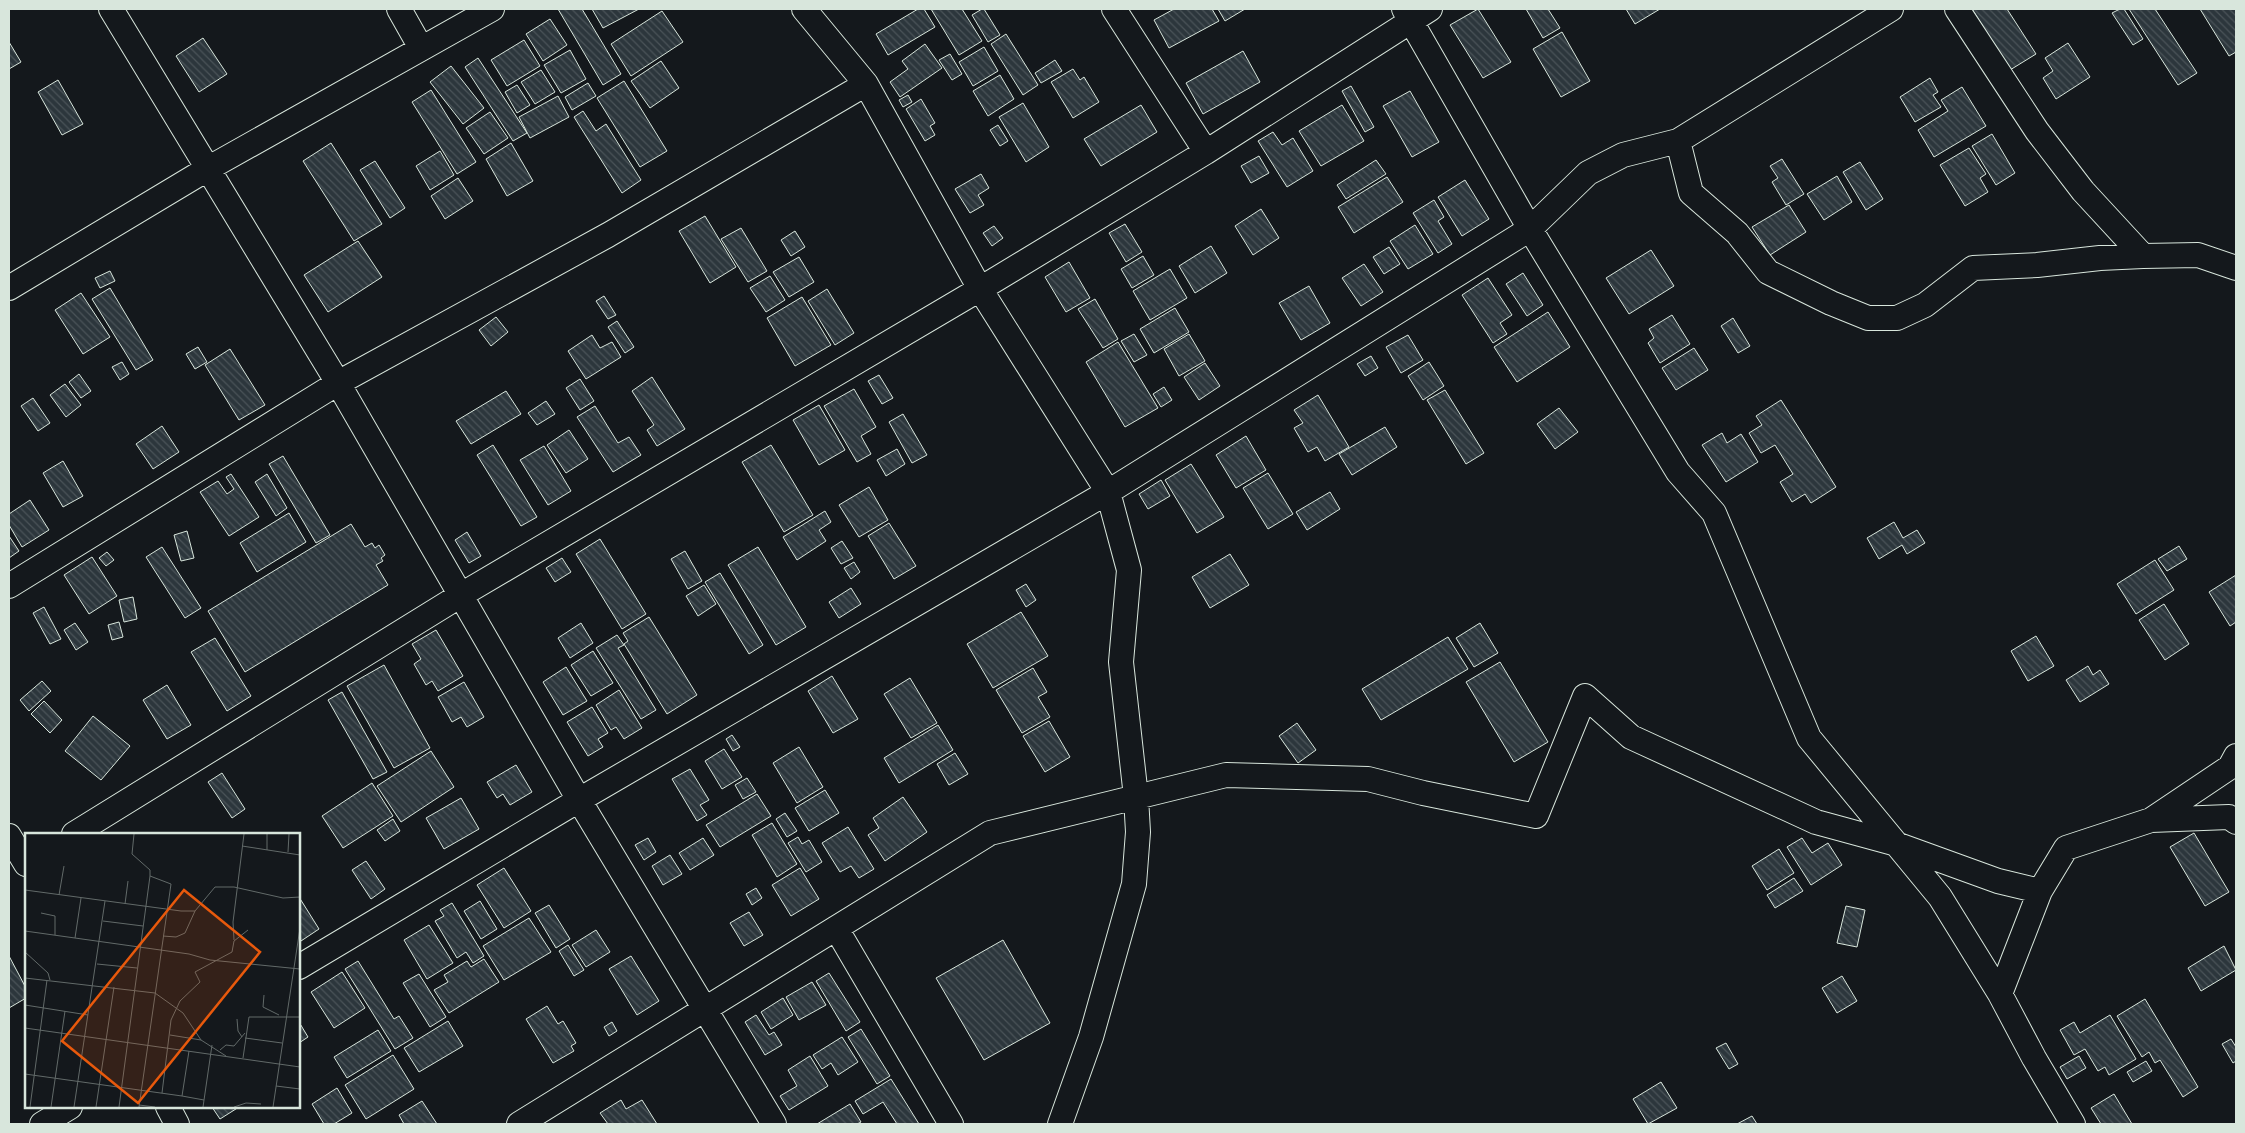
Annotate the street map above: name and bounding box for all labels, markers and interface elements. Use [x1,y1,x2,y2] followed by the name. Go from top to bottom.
[25,833,300,1108] inset map

